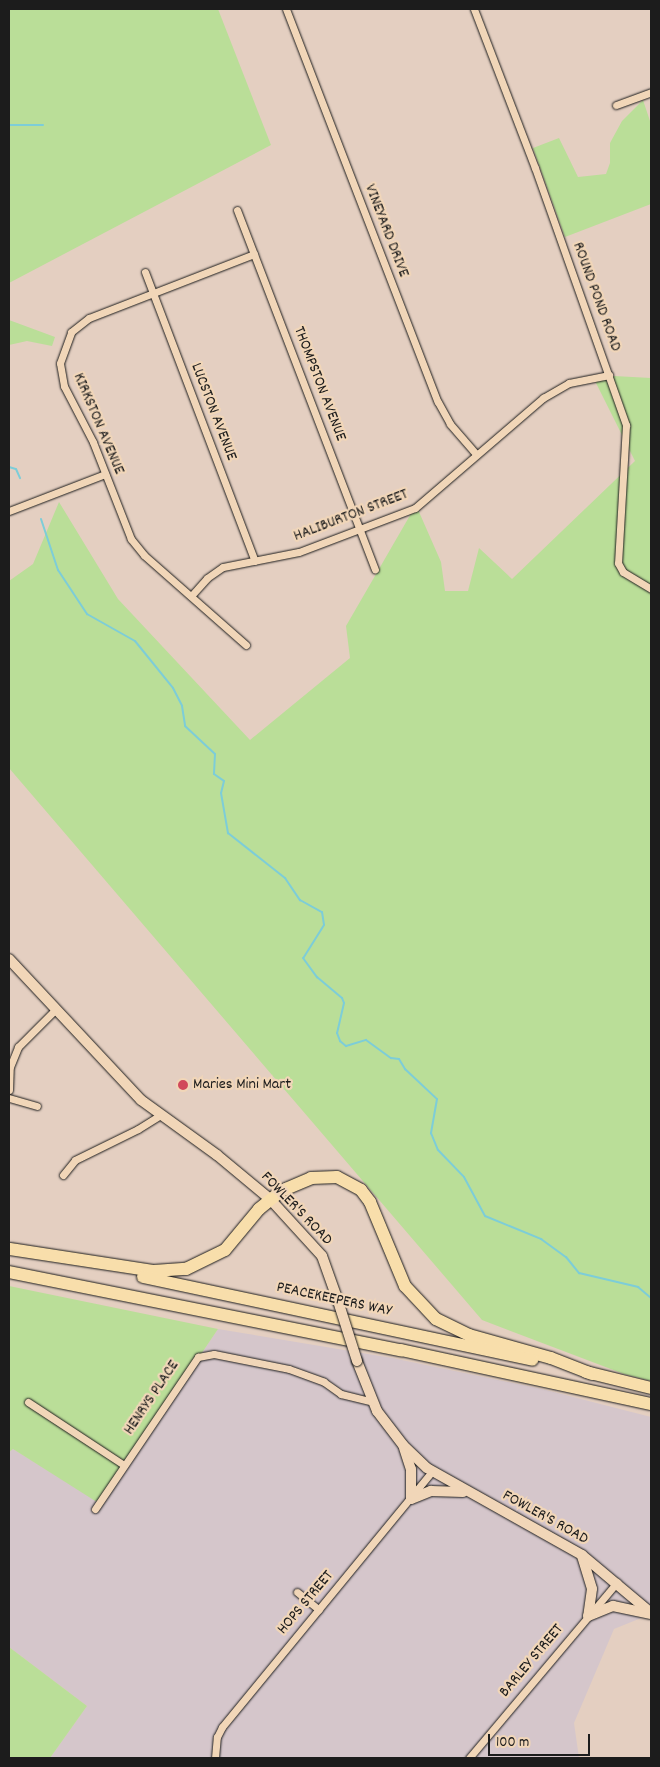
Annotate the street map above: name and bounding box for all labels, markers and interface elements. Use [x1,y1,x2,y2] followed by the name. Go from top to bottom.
[359,182,413,280] street label: VINEYARD DRIVE
[567,240,625,354] street label: ROUND POND ROAD
[288,324,350,444] street label: THOMPSTON AVENUE
[186,361,240,463] street label: LUCSTON AVENUE
[68,370,128,478] street label: KIRKSTON AVENUE
[291,485,411,547] street label: HALIBURTON STREET
[193,1075,291,1095] place label: Maries Mini Mart
[177,1079,189,1091] marker: Maries Mini Mart
[256,1168,336,1250] street label: FOWLER'S ROAD
[275,1278,393,1322] street label: PEACEKEEPERS WAY
[120,1357,184,1439] street label: HENRYS PLACE
[499,1487,591,1549] street label: FOWLER'S ROAD
[274,1567,338,1639] street label: HOPS STREET
[496,1621,568,1701] street label: BARLEY STREET
[490,1724,592,1756] scale bar
[496,1732,529,1754] text: 100 m

